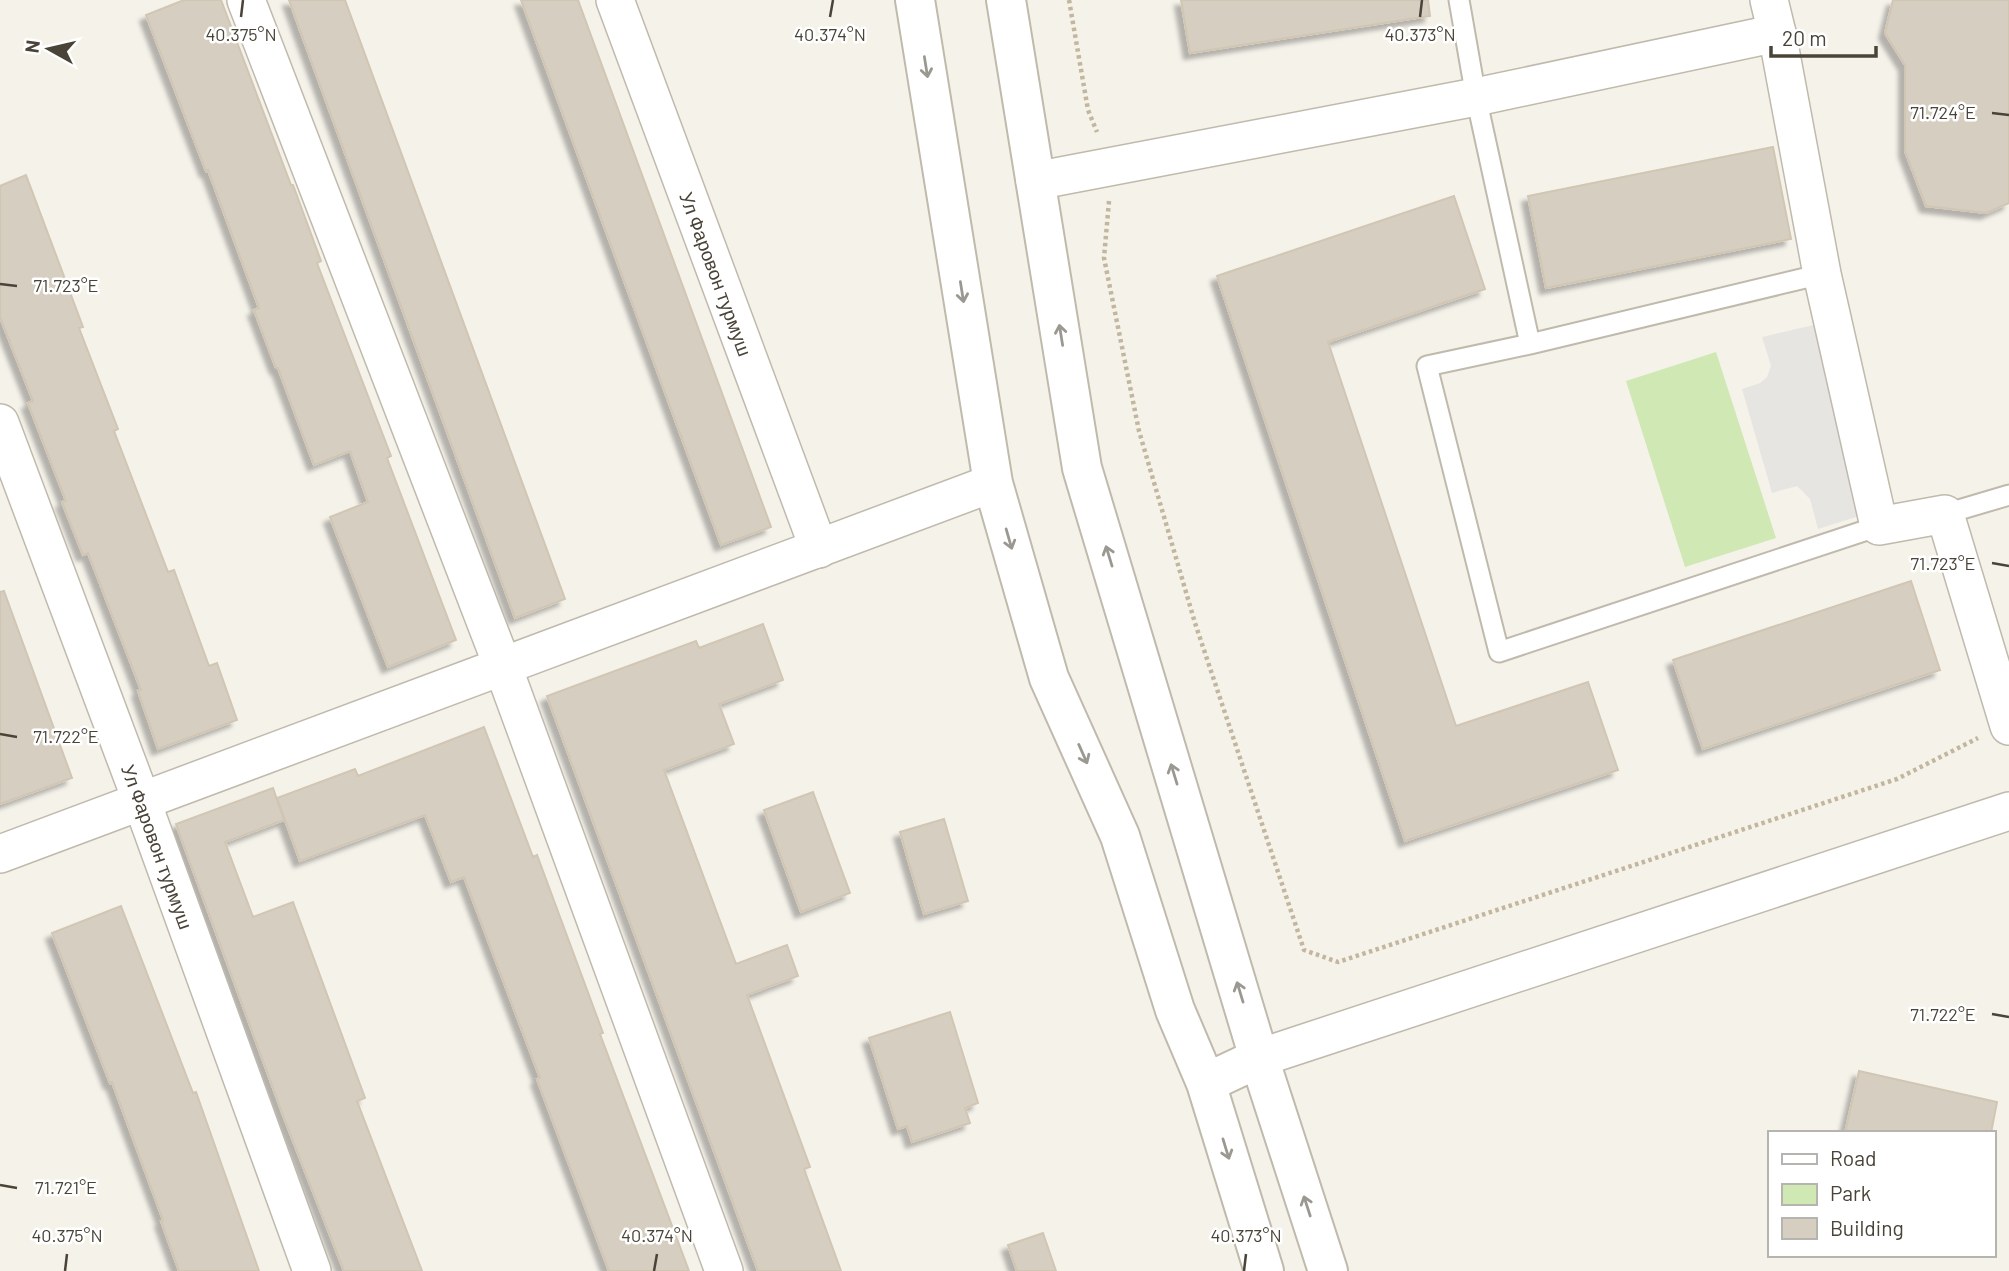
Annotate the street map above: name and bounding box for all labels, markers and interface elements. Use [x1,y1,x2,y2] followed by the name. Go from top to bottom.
[14,14,84,84] north arrow
[1771,14,1876,58] scale bar
[205,23,277,45] text: 40.375°N
[794,23,866,45] text: 40.374°N
[1384,23,1456,45] text: 40.373°N
[1782,25,1827,50] text: 20 m
[19,39,44,54] text: N
[920,55,933,78] one-way arrow
[1910,101,1976,123] text: 71.724°E
[676,188,758,359] street label: Ул Фаровон турмуш
[34,274,98,296] text: 71.723°E
[956,280,969,303] one-way arrow
[1054,324,1067,347] one-way arrow
[1003,528,1016,550] one-way arrow
[1102,546,1114,568] one-way arrow
[1911,552,1975,574] text: 71.723°E
[33,725,99,747] text: 71.722°E
[1077,743,1090,764] one-way arrow
[117,761,198,932] street label: Ул Фаровон турмуш
[1167,764,1180,786] one-way arrow
[1232,981,1245,1003] one-way arrow
[1910,1003,1976,1025] text: 71.722°E
[1768,1131,1995,1257] legend
[1221,1137,1233,1159] one-way arrow
[1830,1145,1876,1170] text: Road
[35,1176,97,1198] text: 71.721°E
[1830,1180,1871,1205] text: Park
[1300,1195,1313,1217] one-way arrow
[1830,1215,1904,1240] text: Building
[31,1224,103,1246] text: 40.375°N
[621,1224,693,1246] text: 40.374°N
[1210,1224,1282,1246] text: 40.373°N

